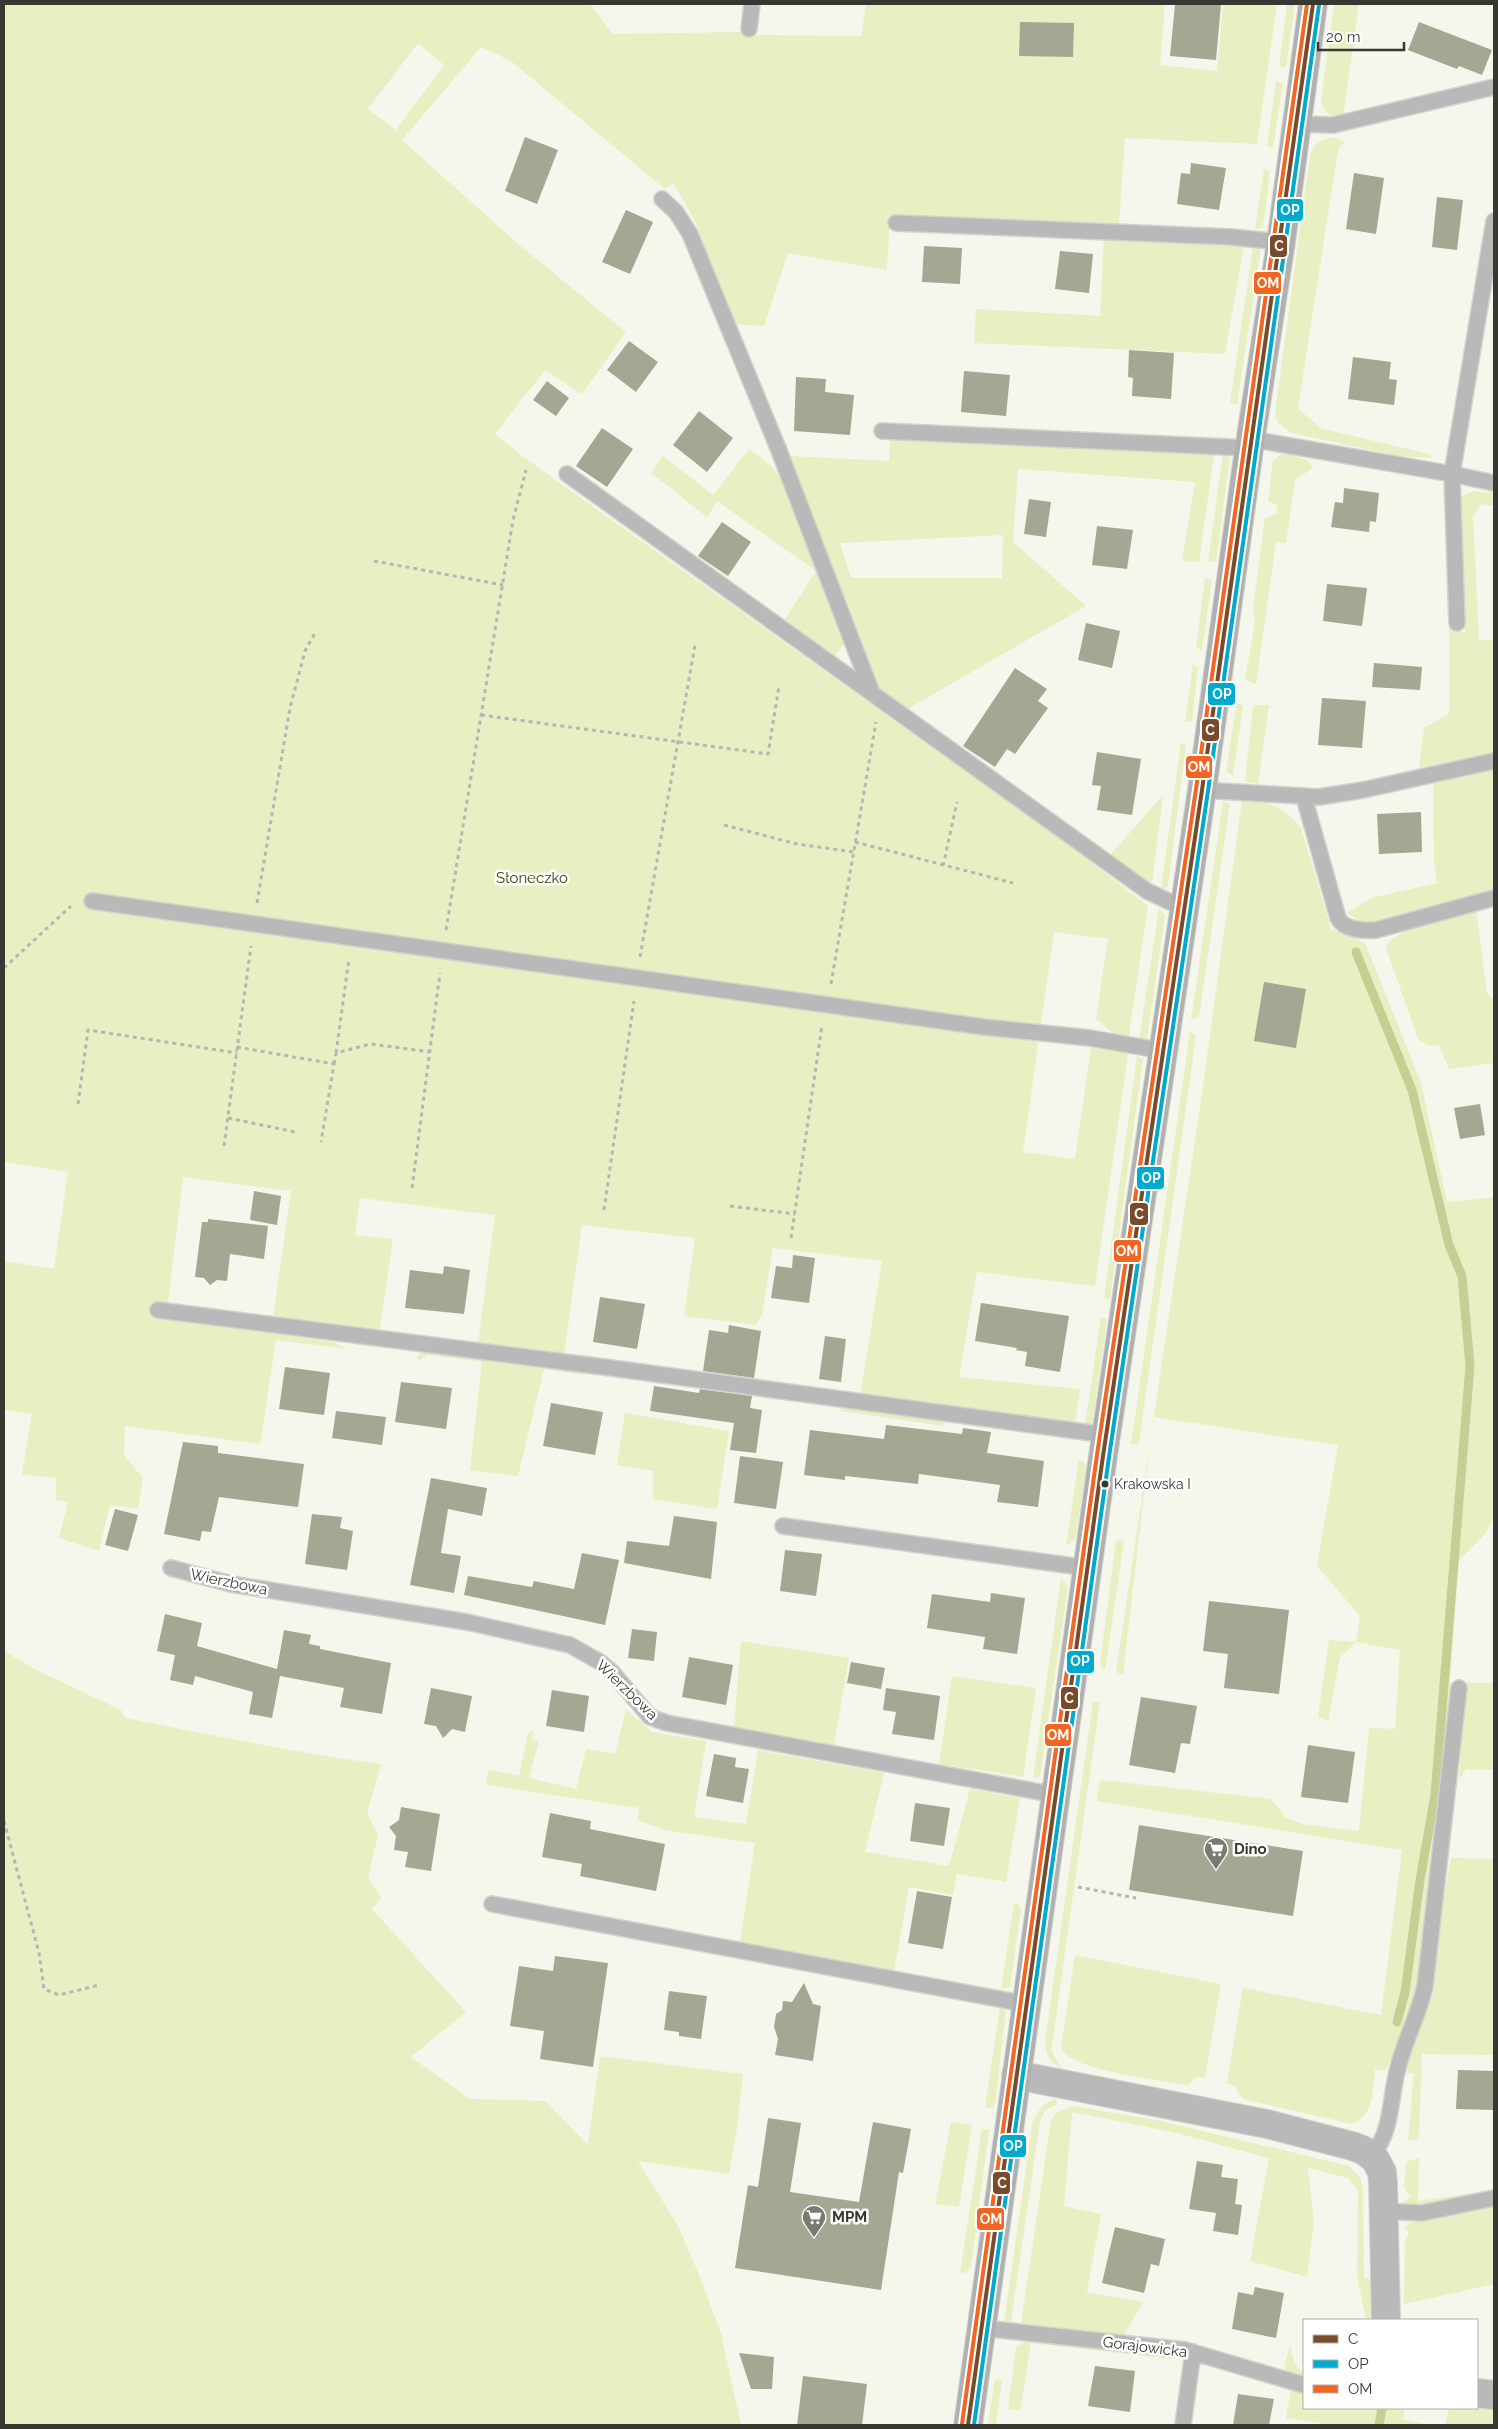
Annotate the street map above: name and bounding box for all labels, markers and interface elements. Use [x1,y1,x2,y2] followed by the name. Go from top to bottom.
[1318,20,1404,52] scale bar
[1326,28,1361,46] text: 20 m
[1276,198,1304,222] line badge: OP
[1280,202,1300,218] text: OP
[1269,234,1288,258] line badge: C
[1274,238,1284,254] text: C
[1253,271,1282,295] line badge: OM
[1257,275,1279,291] text: OM
[1207,682,1236,706] line badge: OP
[1212,686,1232,702] text: OP
[1201,718,1220,742] line badge: C
[1205,722,1215,738] text: C
[1185,755,1213,779] line badge: OM
[1188,759,1210,775] text: OM
[496,869,568,887] park label: Słoneczko
[1136,1166,1165,1190] line badge: OP
[1141,1170,1161,1186] text: OP
[1129,1202,1149,1226] line badge: C
[1134,1206,1144,1222] text: C
[1113,1239,1142,1263] line badge: OM
[1116,1243,1138,1259] text: OM
[1114,1476,1191,1492] place label: Krakowska I
[1100,1479,1110,1489] marker: Krakowska I
[189,1565,269,1599] street label: Wierzbowa
[1066,1650,1095,1674] line badge: OP
[1070,1653,1090,1669] text: OP
[593,1656,661,1724] street label: Wierzbowa
[1060,1686,1079,1710] line badge: C
[1064,1690,1074,1706] text: C
[1044,1723,1072,1747] line badge: OM
[1047,1727,1069,1743] text: OM
[1203,1836,1229,1870] supermarket icon: Dino
[1234,1840,1267,1858] place label: Dino
[999,2134,1027,2158] line badge: OP
[1003,2138,1023,2154] text: OP
[992,2171,1011,2195] line badge: C
[997,2175,1007,2191] text: C
[801,2204,827,2238] supermarket icon: MPM
[976,2207,1005,2231] line badge: OM
[832,2208,867,2226] place label: MPM
[980,2211,1002,2227] text: OM
[1303,2319,1478,2409] legend
[1348,2330,1358,2348] text: C
[1102,2333,1188,2361] street label: Gorajowicka
[1348,2355,1369,2373] text: OP
[1348,2380,1372,2398] text: OM

